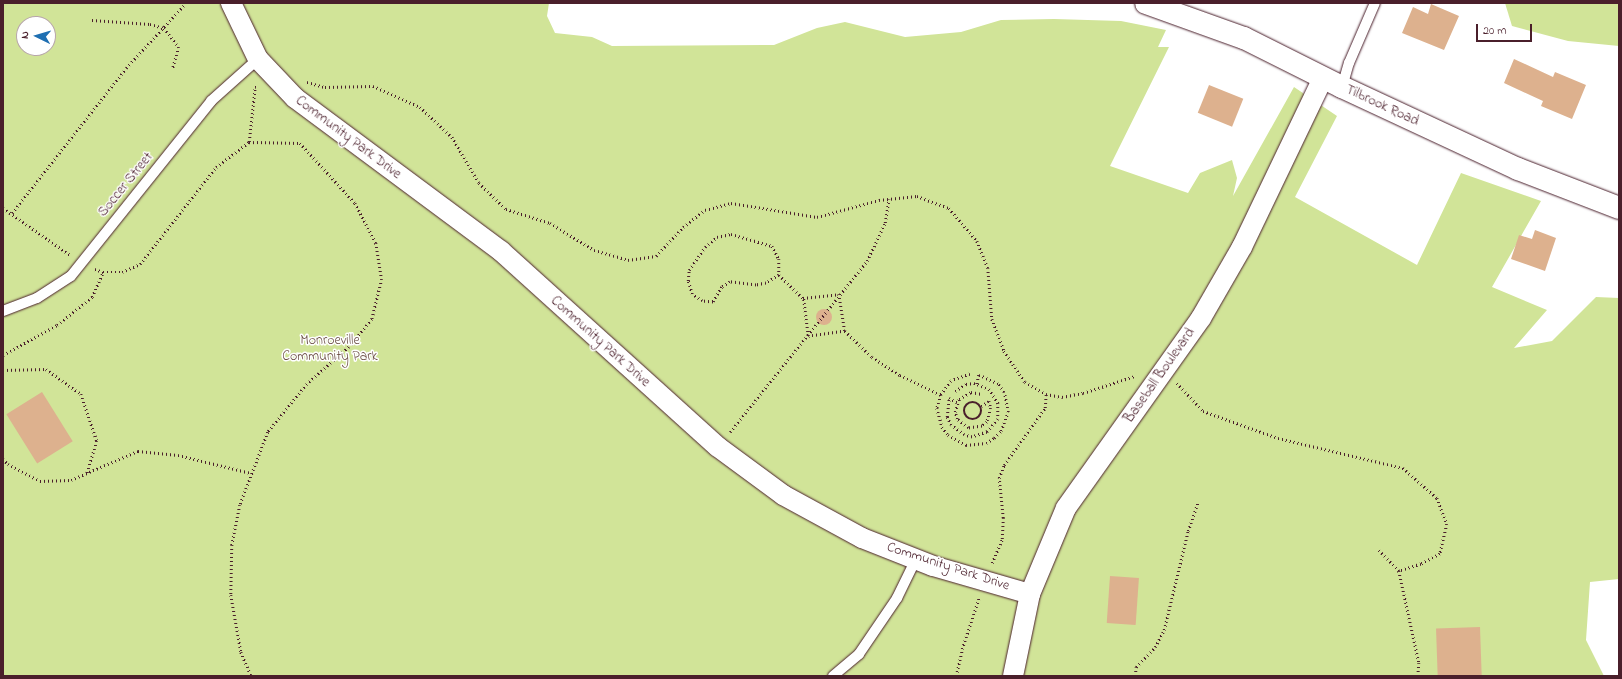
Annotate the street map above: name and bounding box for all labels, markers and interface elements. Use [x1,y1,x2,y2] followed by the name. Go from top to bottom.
[16,16,56,56] north arrow
[1478,16,1534,42] scale bar
[1483,22,1506,40] text: 20 m
[17,31,33,39] text: N
[1343,82,1421,130] street label: Tilbrook Road
[292,93,404,183] street label: Community Park Drive
[95,149,157,221] street label: Soccer Street
[547,293,653,391] street label: Community Park Drive
[1121,325,1199,427] street label: Baseball Boulevard
[282,333,378,366] park label: Monroeville Community Park
[884,539,1012,595] street label: Community Park Drive

